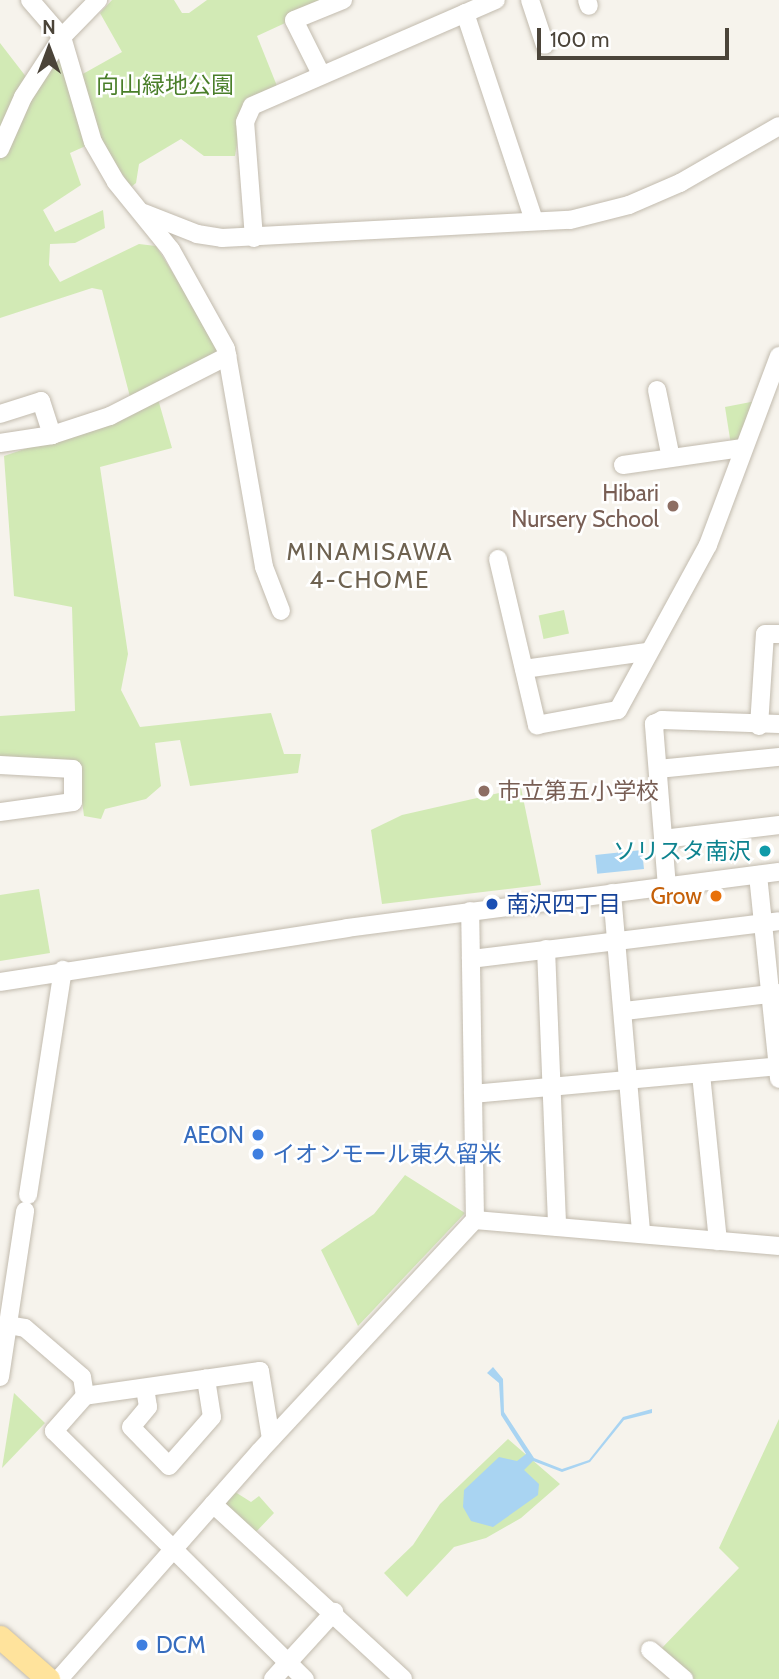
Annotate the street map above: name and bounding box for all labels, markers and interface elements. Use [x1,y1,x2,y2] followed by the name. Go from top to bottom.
[14,14,84,84] north arrow
[541,14,734,58] scale bar
[42,16,56,39] text: N
[550,27,609,52] text: 100 m
[96,71,234,99] park label: 向山緑地公園
[511,479,659,533] place label: Hibari Nursery School
[665,498,681,514] marker: Hibari Nursery School
[288,538,452,594] district label: MINAMISAWA 4-CHOME
[498,777,659,805] place label: 市立第五小学校
[476,783,492,799] marker: 市立第五小学校
[613,837,751,865] place label: ソリスタ南沢
[757,843,773,859] marker: ソリスタ南沢
[651,882,702,910] place label: Grow
[708,888,724,904] marker: Grow
[506,890,621,918] place label: 南沢四丁目
[484,896,500,912] marker: 南沢四丁目
[183,1121,244,1149] place label: AEON
[250,1127,266,1143] marker: AEON
[272,1140,502,1168] place label: イオンモール東久留米
[250,1146,266,1162] marker: イオンモール東久留米
[156,1631,206,1659] place label: DCM
[134,1637,150,1653] marker: DCM

